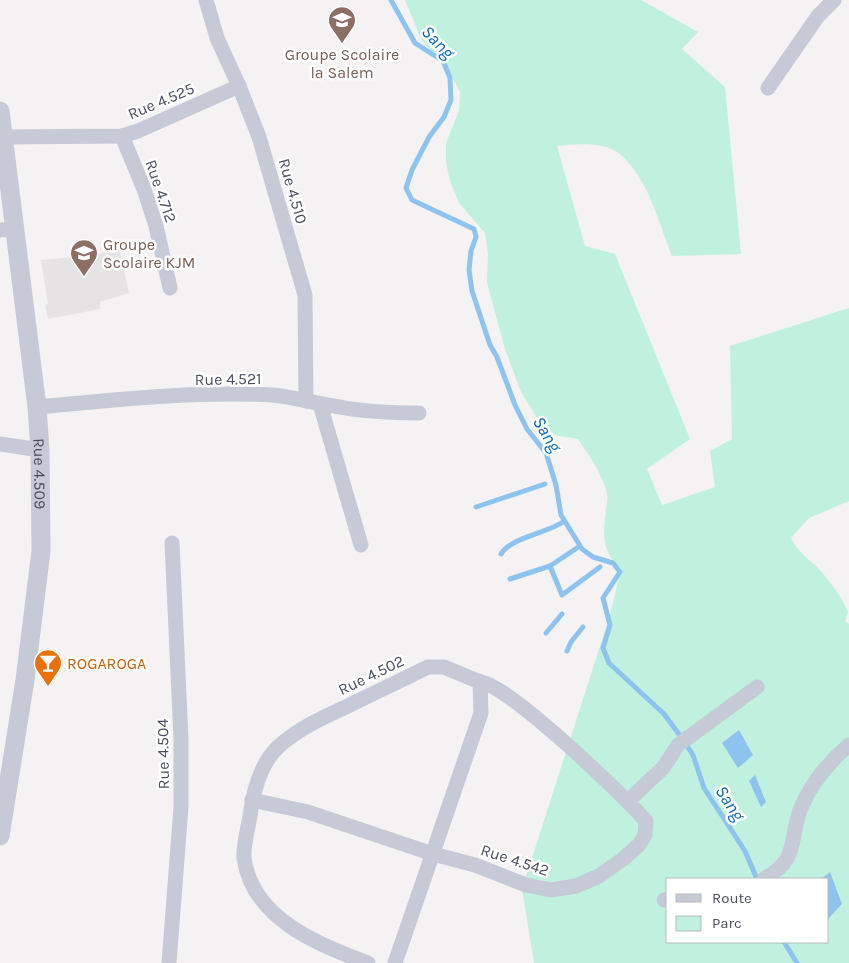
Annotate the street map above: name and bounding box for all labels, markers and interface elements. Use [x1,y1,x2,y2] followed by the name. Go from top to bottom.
[327,5,357,44] school or university icon: Groupe Scolaire la Salem
[417,21,460,64] water label: Sang
[285,45,399,82] place label: Groupe Scolaire la Salem
[125,78,197,124] street label: Rue 4.525
[275,156,311,226] street label: Rue 4.510
[141,157,181,225] street label: Rue 4.712
[103,235,195,272] place label: Groupe Scolaire KJM
[69,238,99,277] school or university icon: Groupe Scolaire KJM
[194,369,262,389] street label: Rue 4.521
[528,412,567,457] water label: Sang
[30,437,50,509] street label: Rue 4.509
[33,648,63,687] bar icon: ROGAROGA
[335,651,407,699] street label: Rue 4.502
[67,654,146,673] place label: ROGAROGA
[153,718,173,790] street label: Rue 4.504
[710,781,750,826] water label: Sang
[479,840,551,880] street label: Rue 4.542
[666,878,829,943] legend
[712,889,752,907] text: Route
[712,914,742,932] text: Parc

